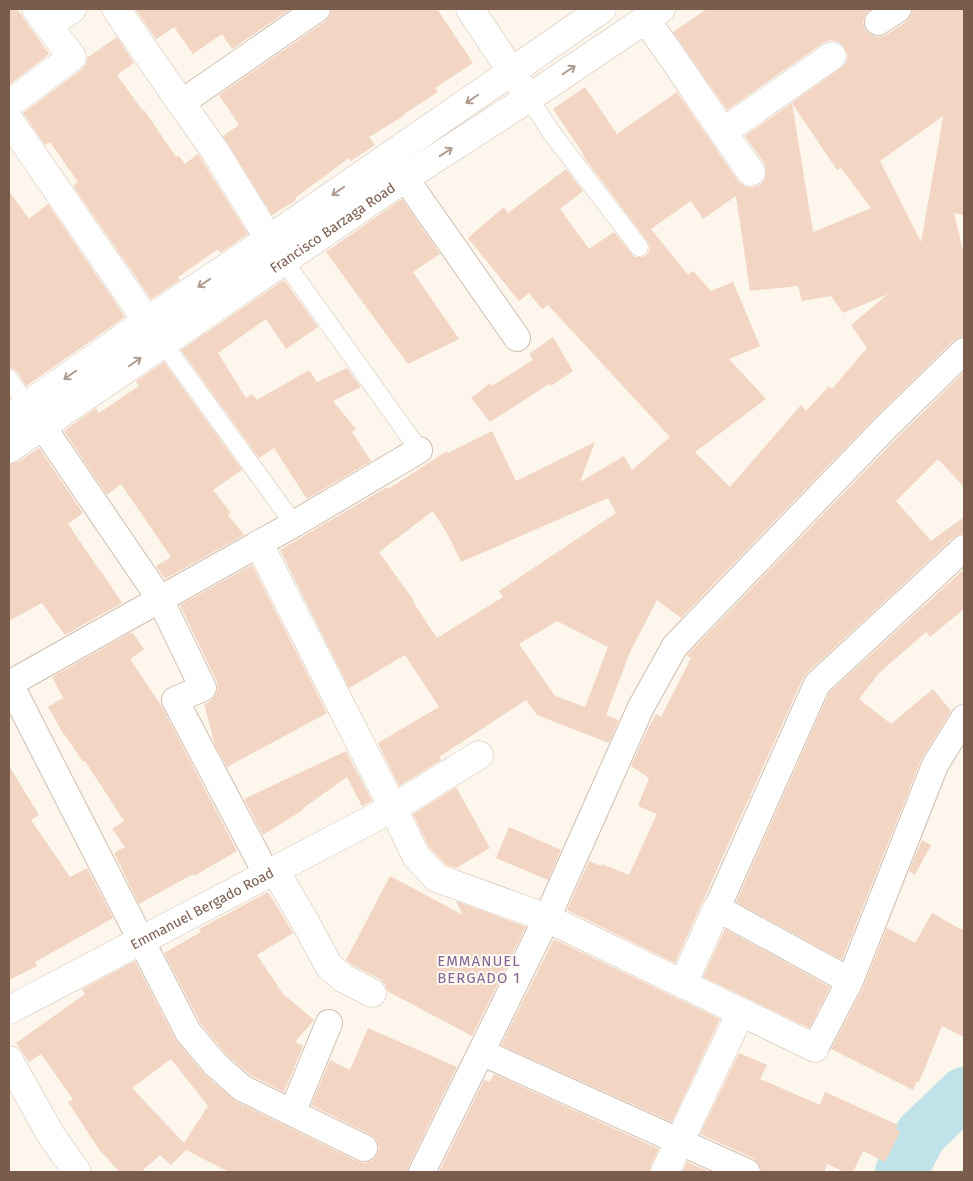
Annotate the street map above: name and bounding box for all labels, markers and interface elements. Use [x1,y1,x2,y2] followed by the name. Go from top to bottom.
[562,65,576,75] one-way arrow
[465,94,479,104] one-way arrow
[439,147,453,157] one-way arrow
[267,179,398,276] street label: Francisco Barzaga Road
[331,186,345,196] one-way arrow
[197,278,211,288] one-way arrow
[128,357,142,367] one-way arrow
[63,370,77,380] one-way arrow
[127,864,276,953] street label: Emmanuel Bergado Road
[437,952,521,987] district label: EMMANUEL BERGADO 1

